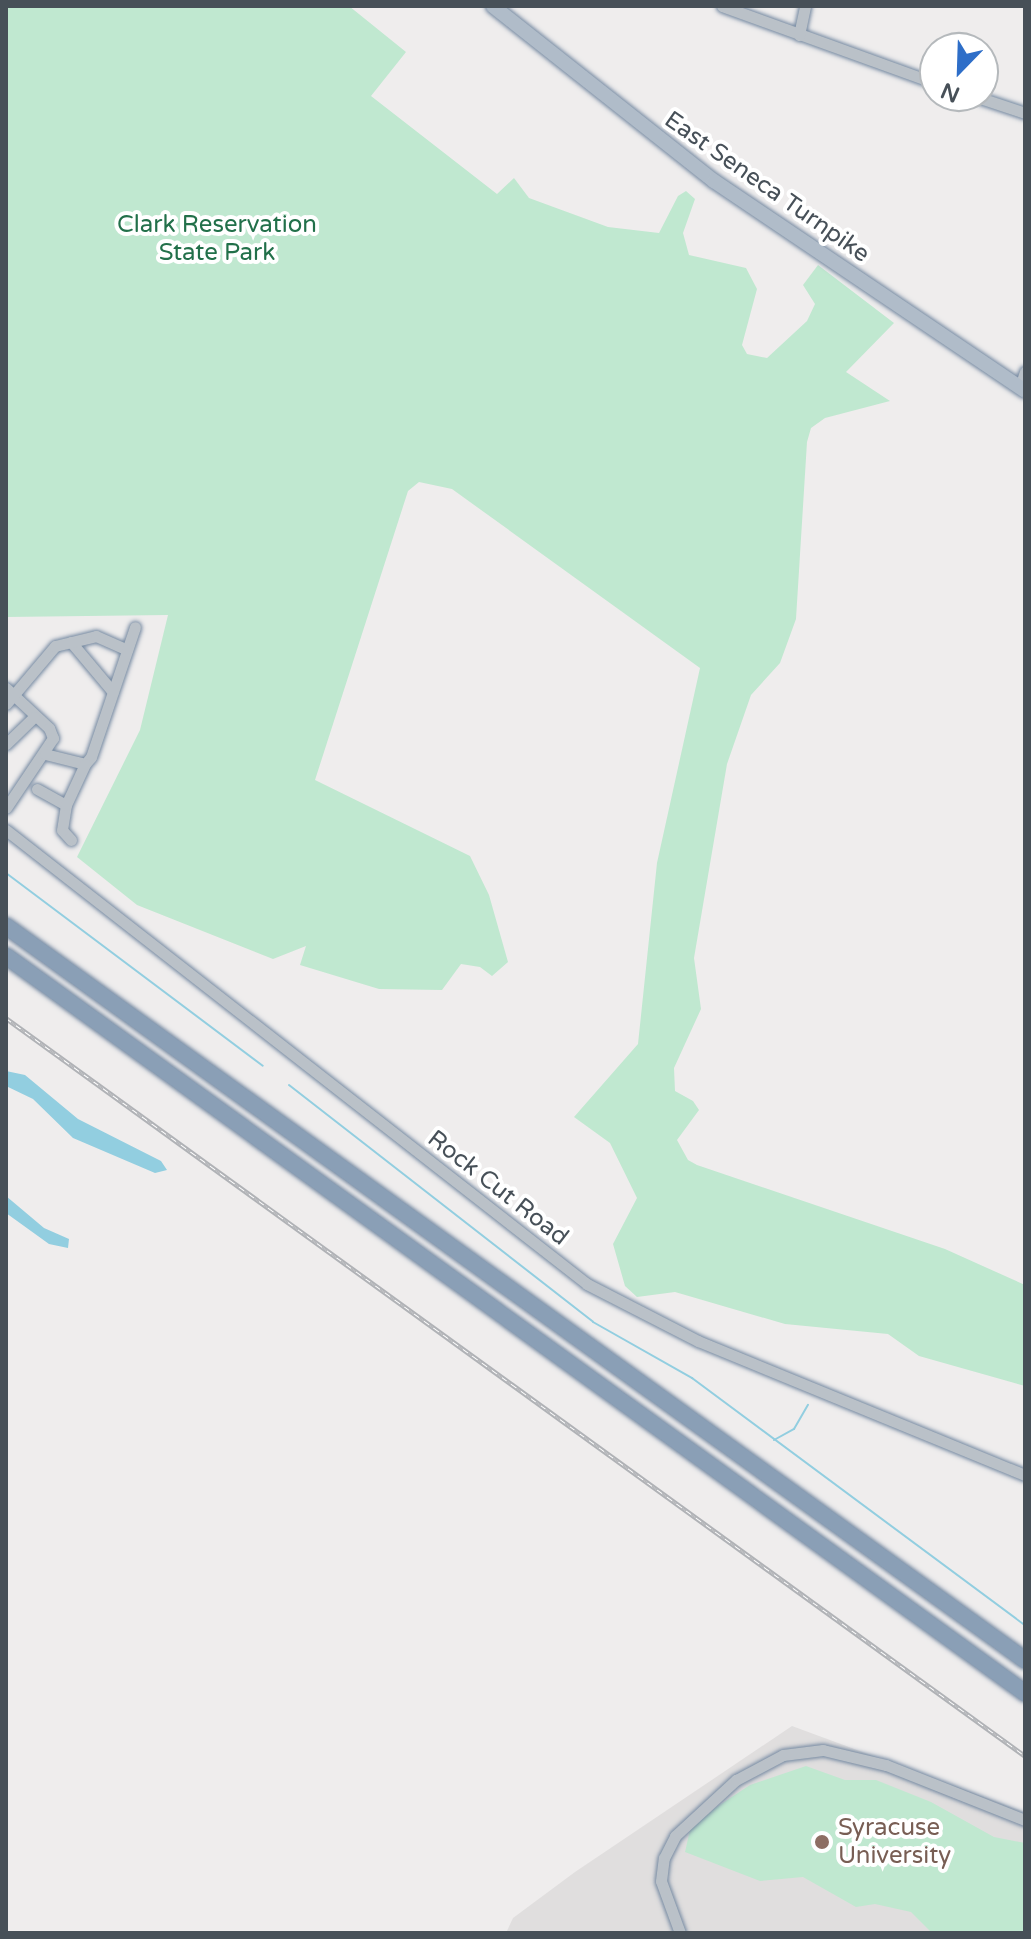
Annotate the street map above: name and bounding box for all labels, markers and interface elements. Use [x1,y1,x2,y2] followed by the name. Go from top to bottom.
[919,32,999,112] north arrow
[937,77,964,108] text: N
[659,105,875,269] street label: East Seneca Turnpike
[117,211,317,267] park label: Clark Reservation State Park
[422,1124,574,1252] street label: Rock Cut Road
[838,1814,951,1870] place label: Syracuse University
[813,1833,831,1851] marker: Syracuse University

